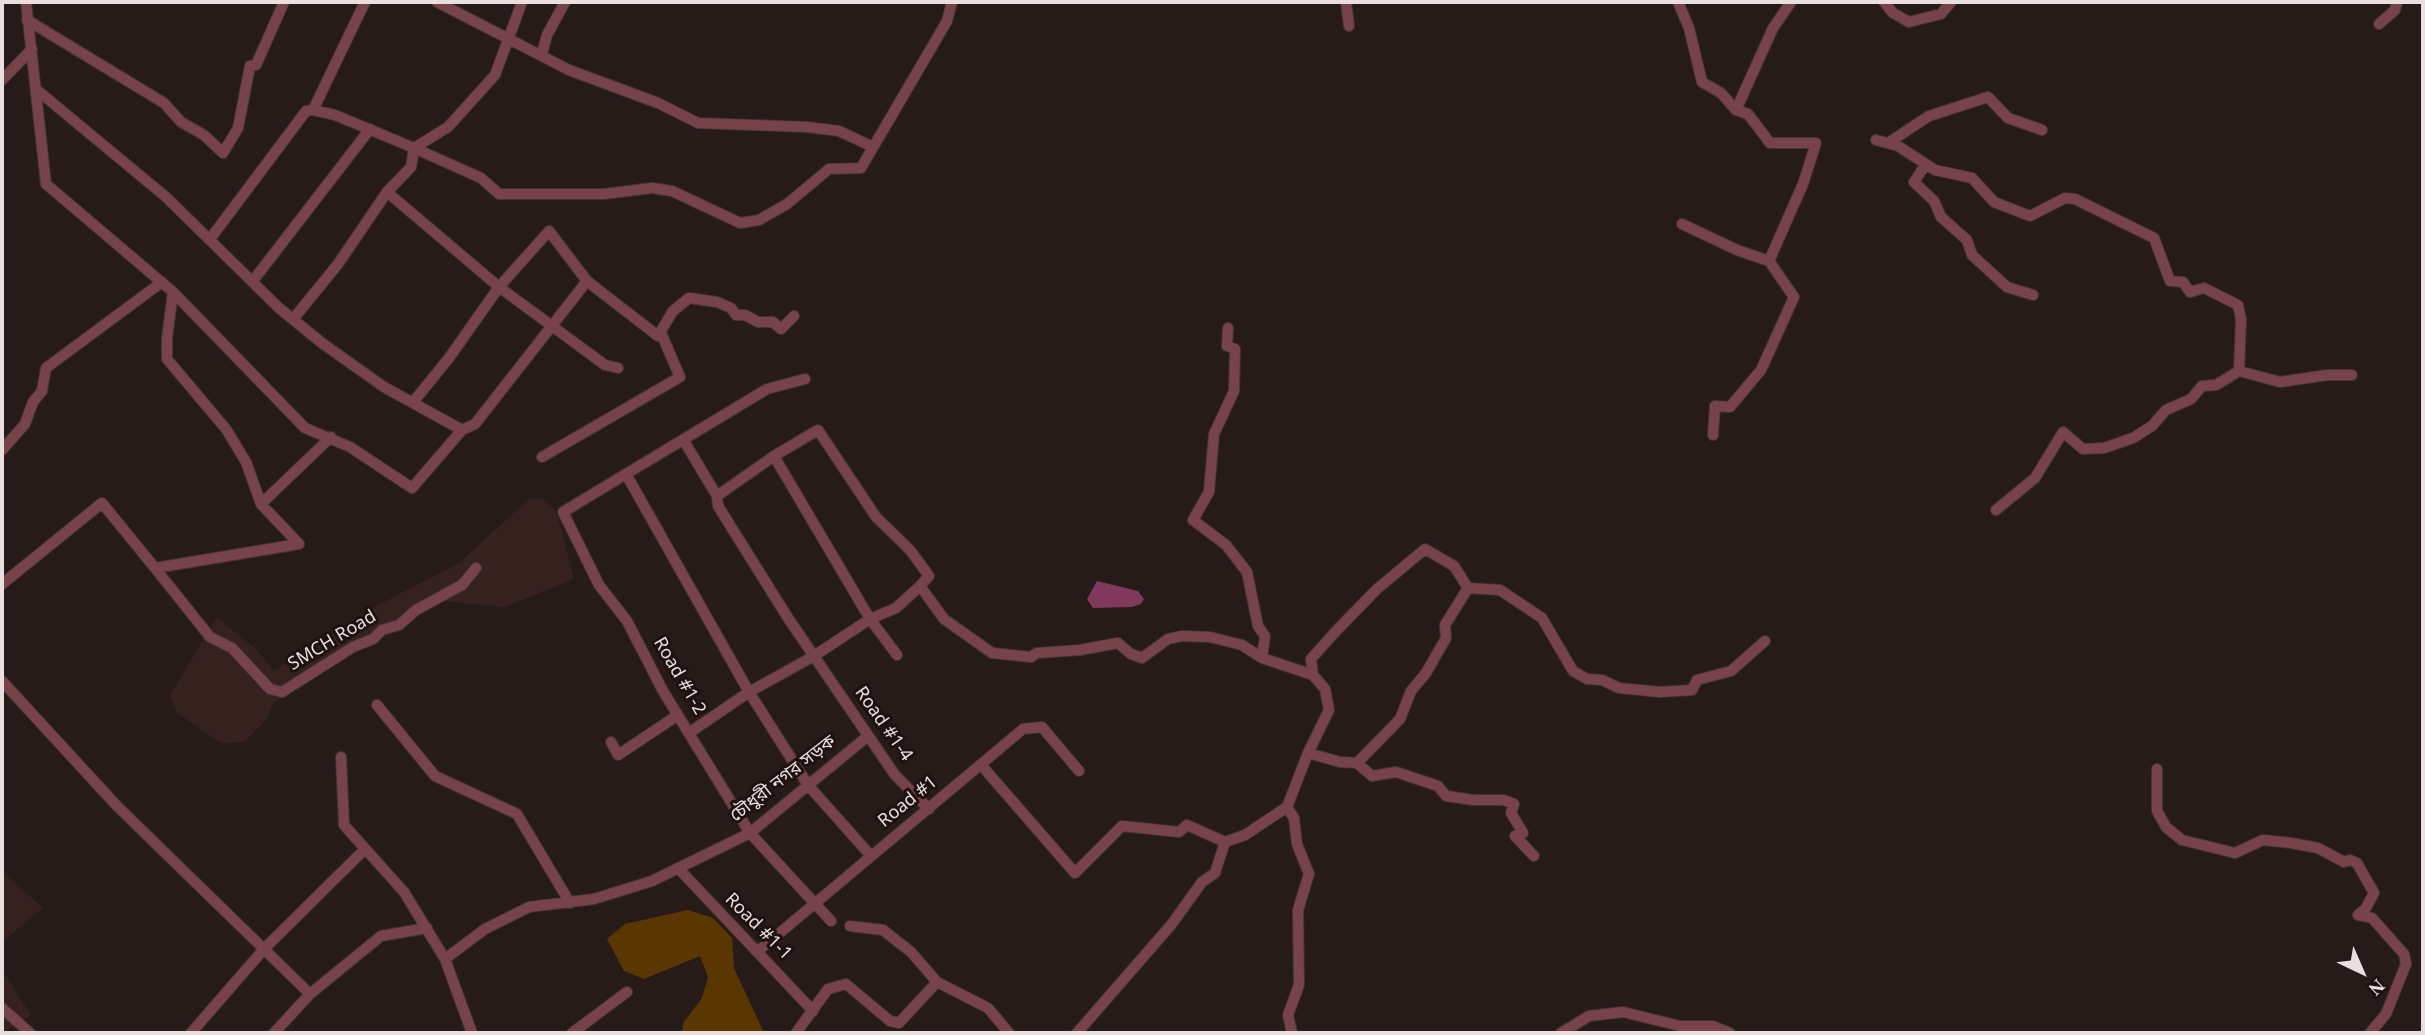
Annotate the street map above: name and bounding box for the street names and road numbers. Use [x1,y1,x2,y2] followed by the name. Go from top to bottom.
[285,607,381,677] street label: SMCH Road
[647,634,709,720] street label: Road #1-2
[849,684,915,766] street label: Road #1-4
[727,732,841,828] street label: চৌধুরী নগর সড়ক
[875,773,943,833] street label: Road #1
[719,890,795,966] street label: Road #1-1

